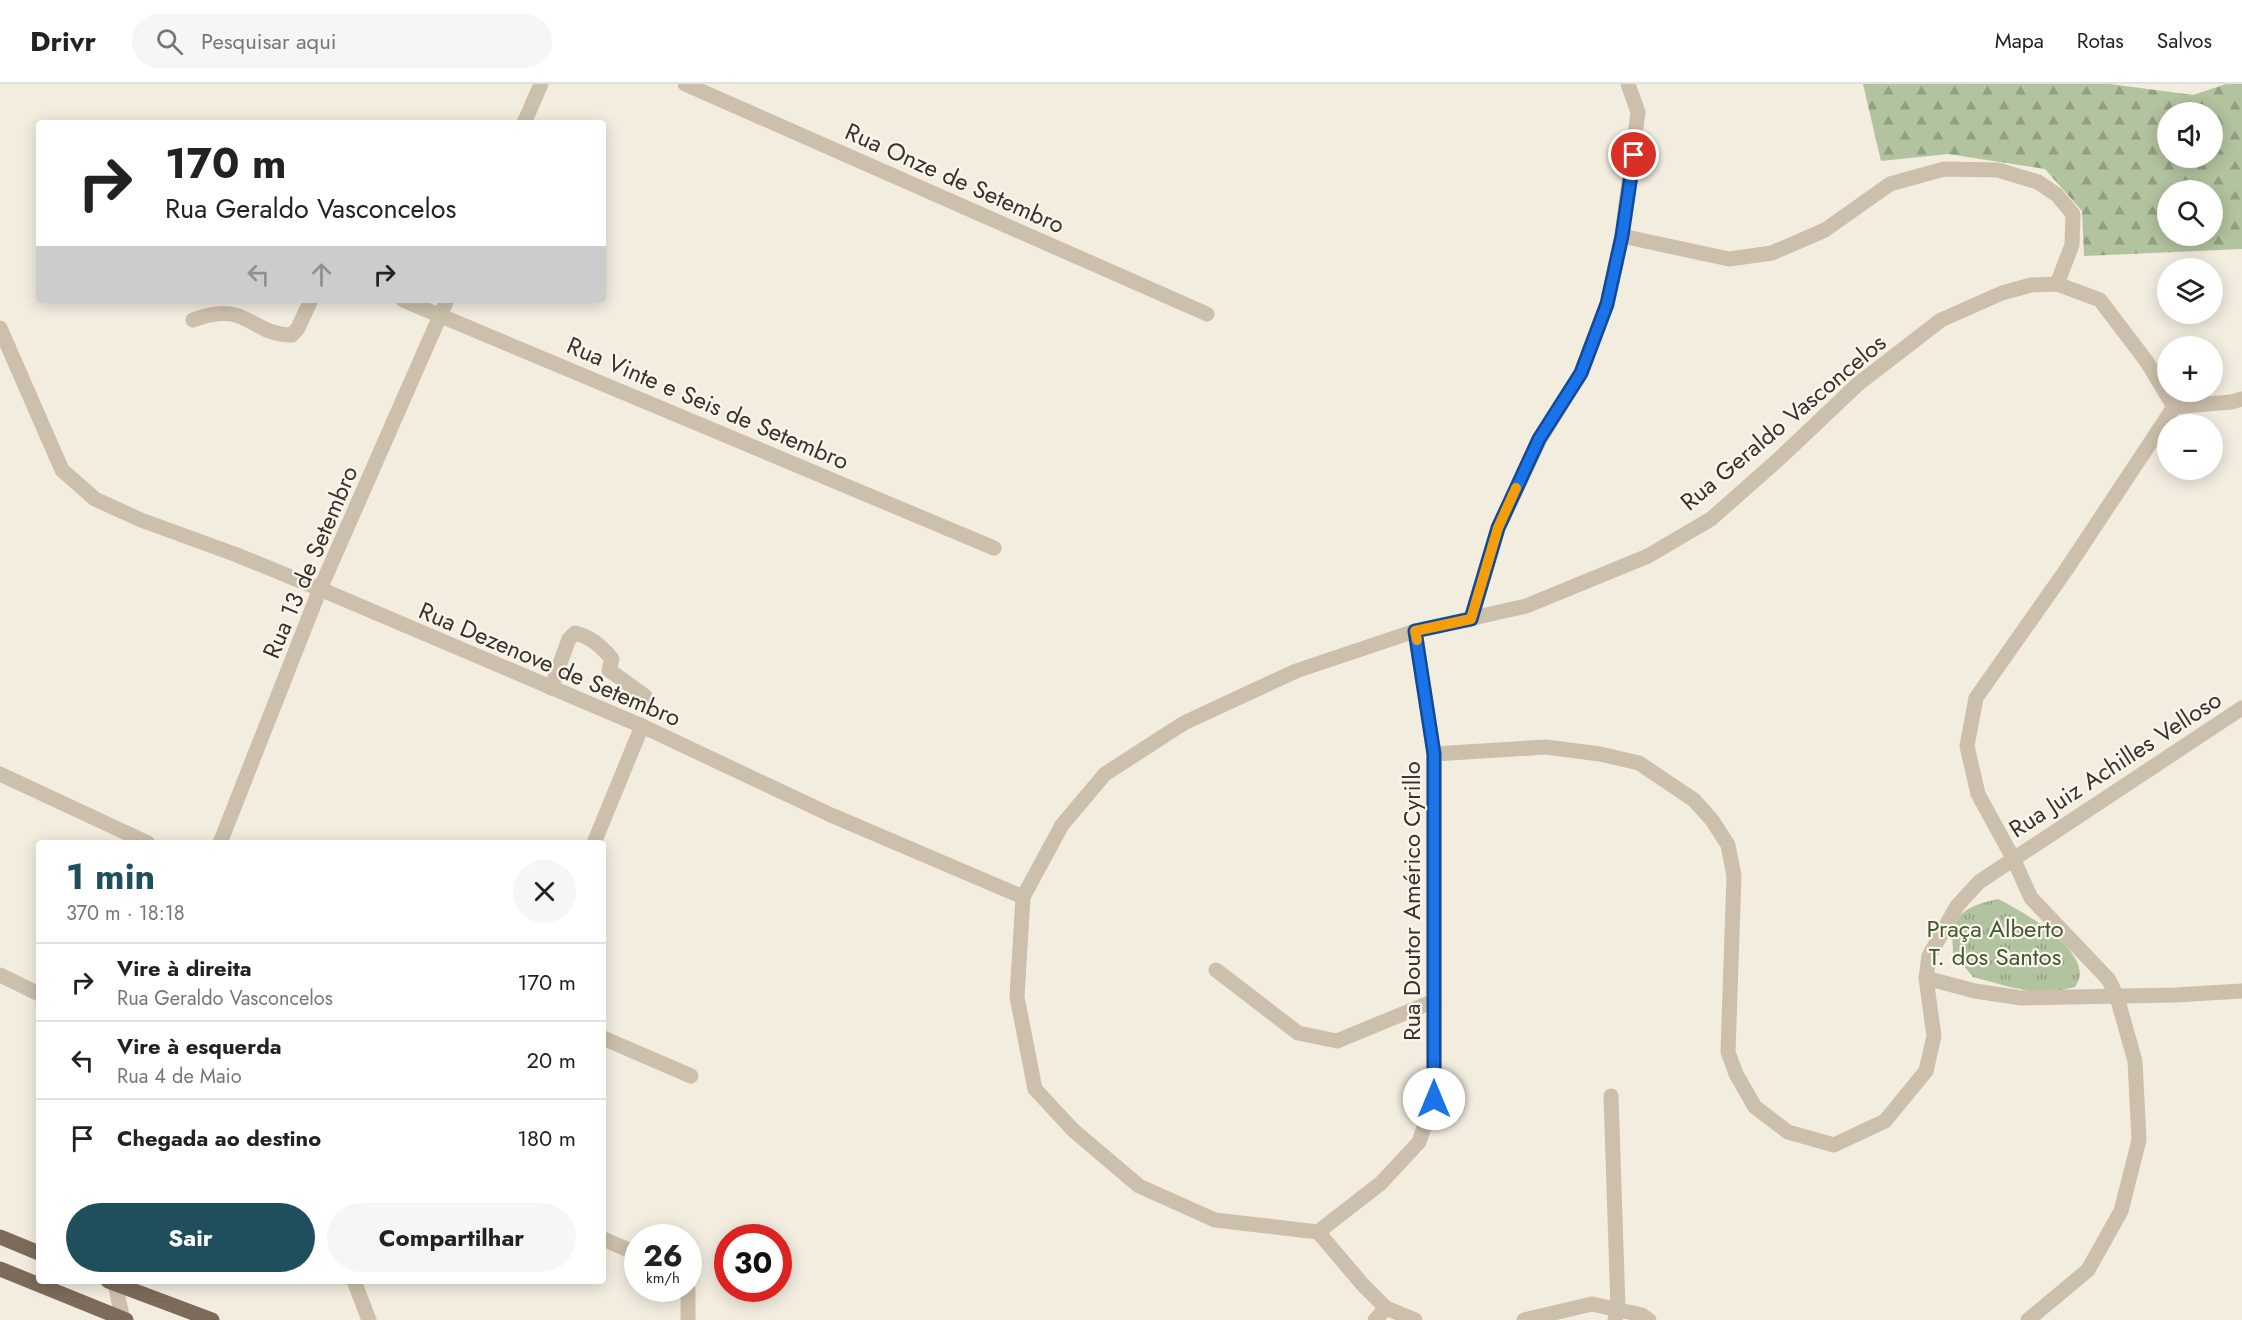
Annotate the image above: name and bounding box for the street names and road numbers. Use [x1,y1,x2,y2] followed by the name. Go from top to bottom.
[840,114,1070,242] street label: Rua Onze de Setembro
[1673,325,1893,519] street label: Rua Geraldo Vasconcelos
[562,328,854,478] street label: Rua Vinte e Seis de Setembro
[254,460,366,664] street label: Rua 13 de Setembro
[414,593,686,735] street label: Rua Dezenove de Setembro
[2002,682,2228,846] street label: Rua Juiz Achilles Velloso
[1394,761,1429,1041] street label: Rua Doutor Américo Cyrillo

